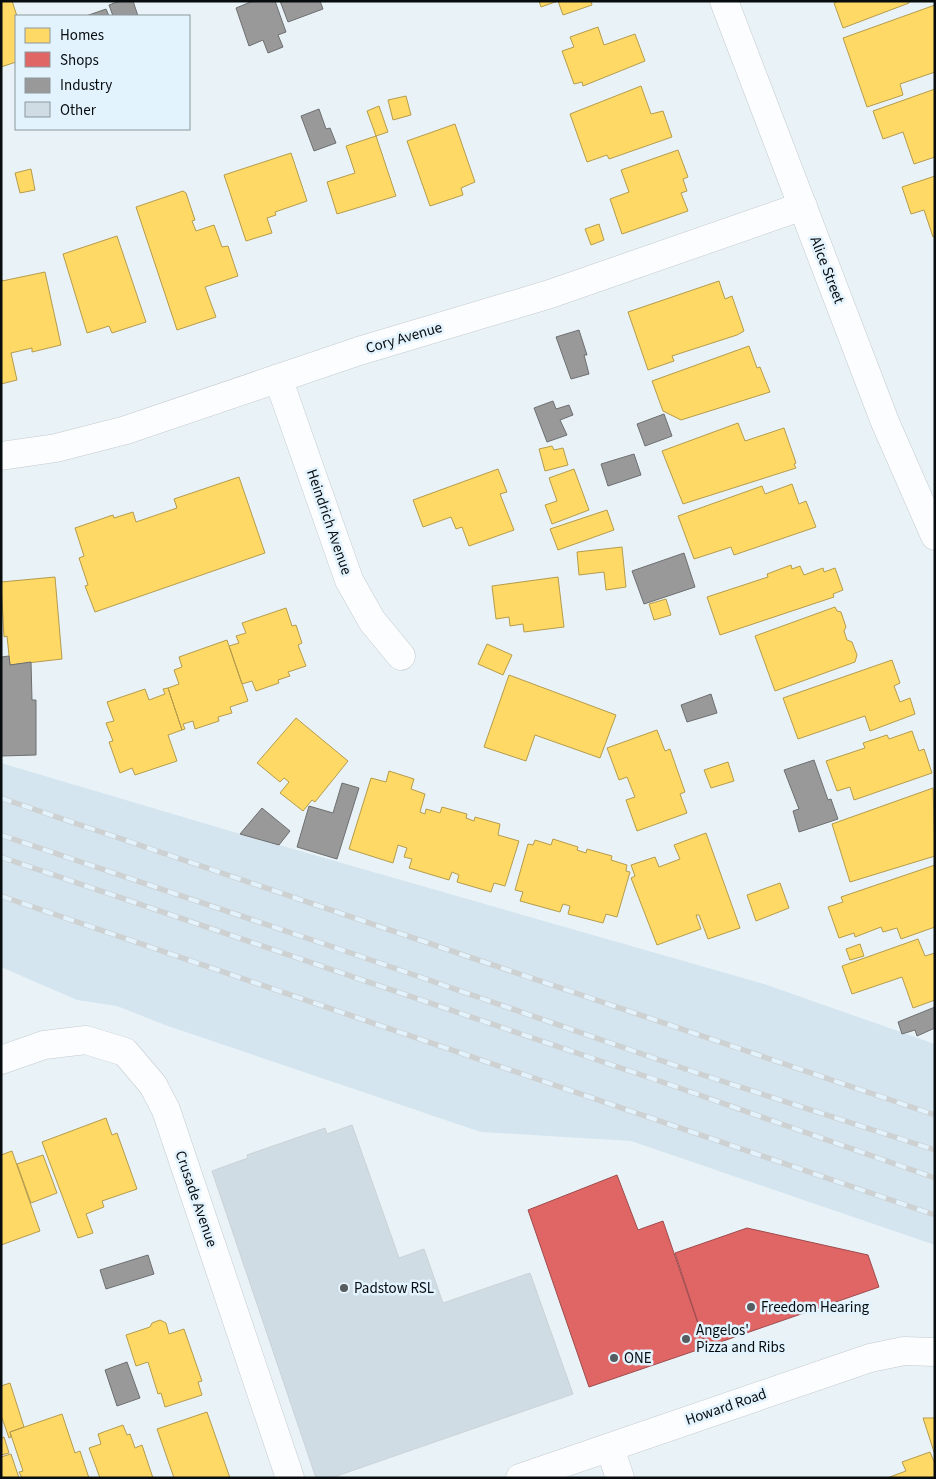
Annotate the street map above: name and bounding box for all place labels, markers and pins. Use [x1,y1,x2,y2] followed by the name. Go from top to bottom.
[354,1278,434,1299] place label: Padstow RSL
[338,1282,350,1294] marker: Padstow RSL
[761,1297,870,1318] place label: Freedom Hearing
[745,1301,757,1313] marker: Freedom Hearing
[696,1320,785,1358] place label: Angelos' Pizza and Ribs
[680,1333,692,1345] marker: Angelos' Pizza and Ribs
[624,1348,652,1369] place label: ONE
[608,1352,620,1364] marker: ONE

